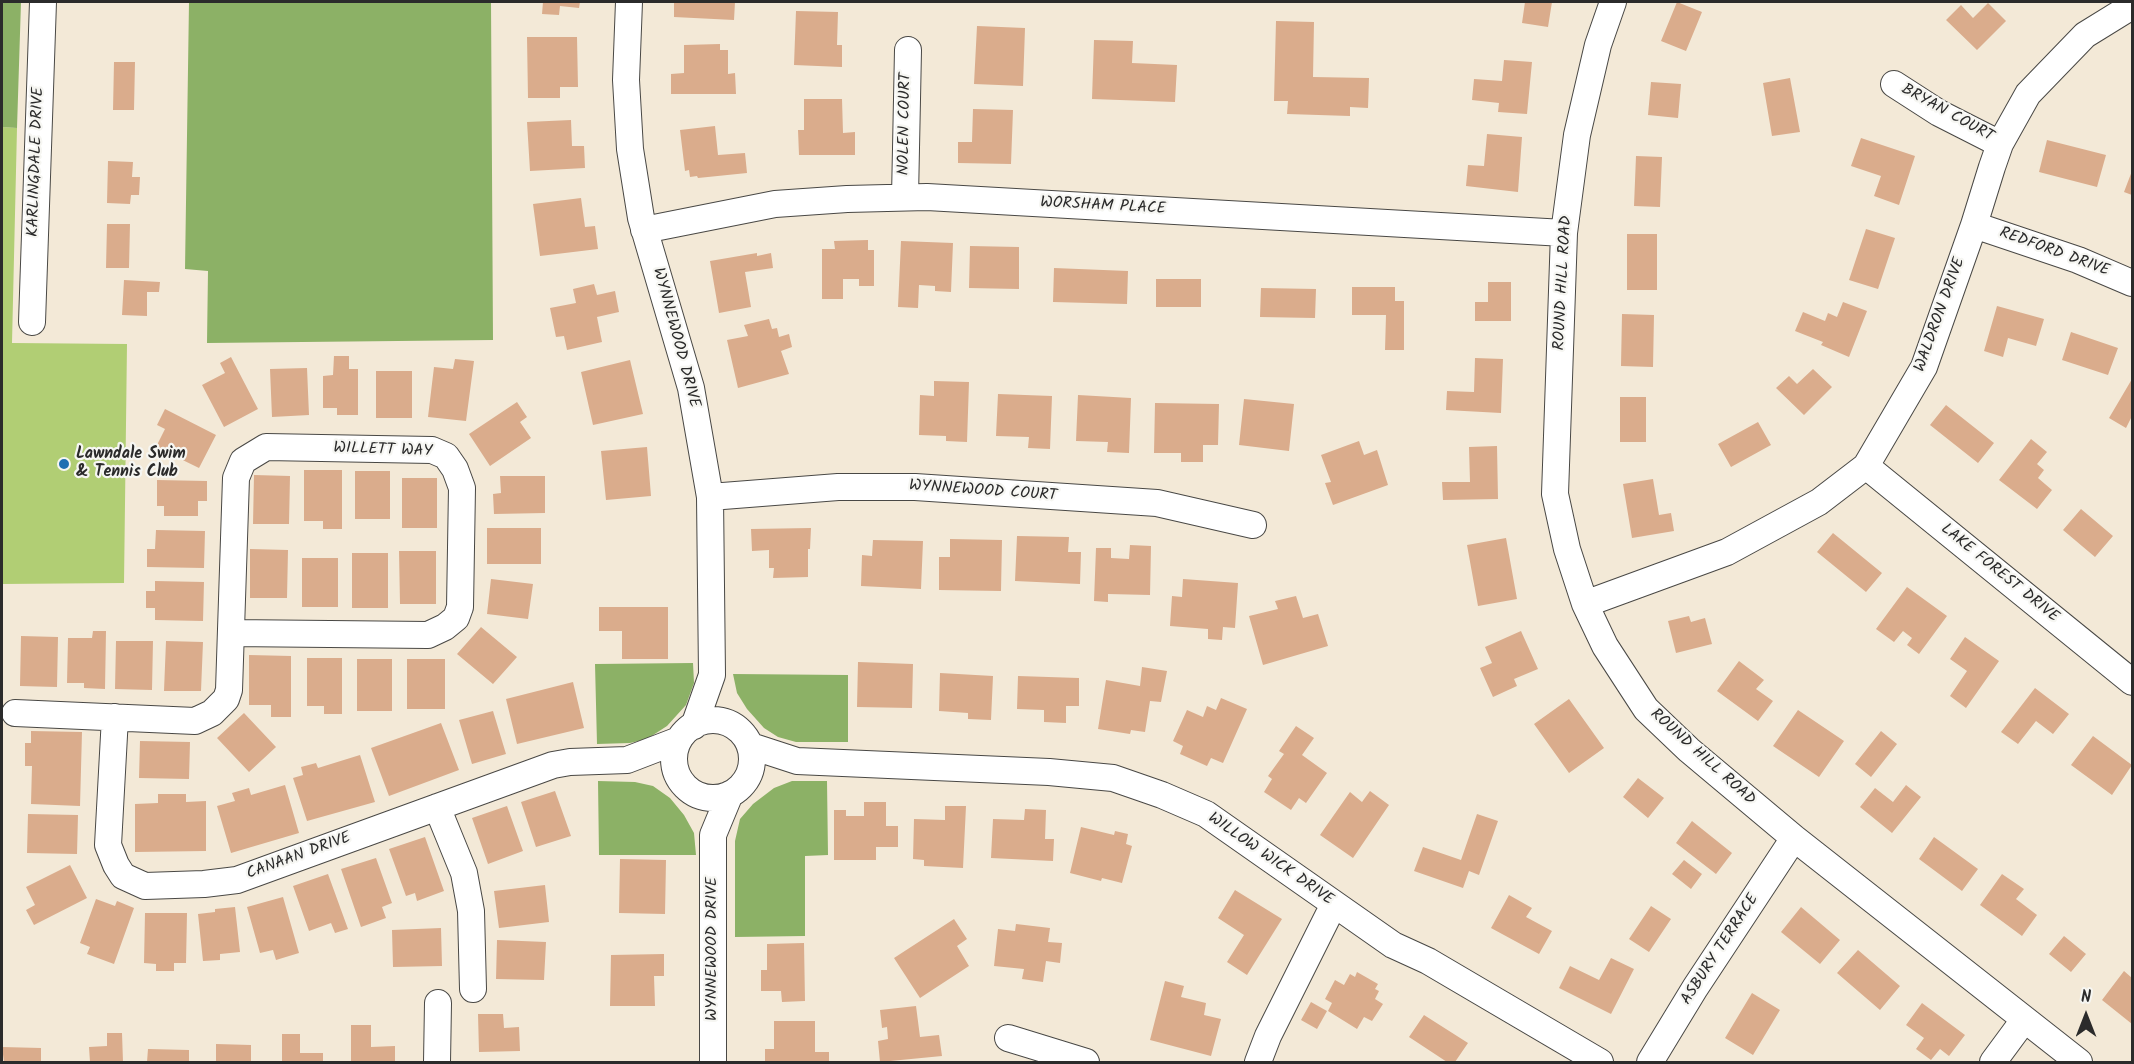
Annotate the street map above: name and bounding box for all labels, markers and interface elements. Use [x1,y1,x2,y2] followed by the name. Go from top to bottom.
[896,72,916,176] street label: NOLEN COURT
[1897,81,1997,147] street label: BRYAN COURT
[25,87,49,237] street label: KARLINGDALE DRIVE
[1040,194,1166,220] street label: WORSHAM PLACE
[1551,215,1577,351] street label: ROUND HILL ROAD
[1996,224,2112,282] street label: REDFORD DRIVE
[1911,255,1971,375] street label: WALDRON DRIVE
[647,266,703,410] street label: WYNNEWOOD DRIVE
[333,440,433,462] street label: WILLETT WAY
[76,445,186,483] place label: Lawndale Swim & Tennis Club
[57,457,71,471] marker: Lawndale Swim & Tennis Club
[908,477,1058,507] street label: WYNNEWOOD COURT
[1936,520,2062,628] street label: LAKE FOREST DRIVE
[1645,706,1759,810] street label: ROUND HILL ROAD
[1203,809,1337,911] street label: WILLOW WICK DRIVE
[244,829,354,885] street label: CANAAN DRIVE
[703,877,723,1021] street label: WYNNEWOOD DRIVE
[1678,891,1764,1009] street label: ASBURY TERRACE
[2081,985,2091,1010] text: N
[2056,986,2116,1046] north arrow

